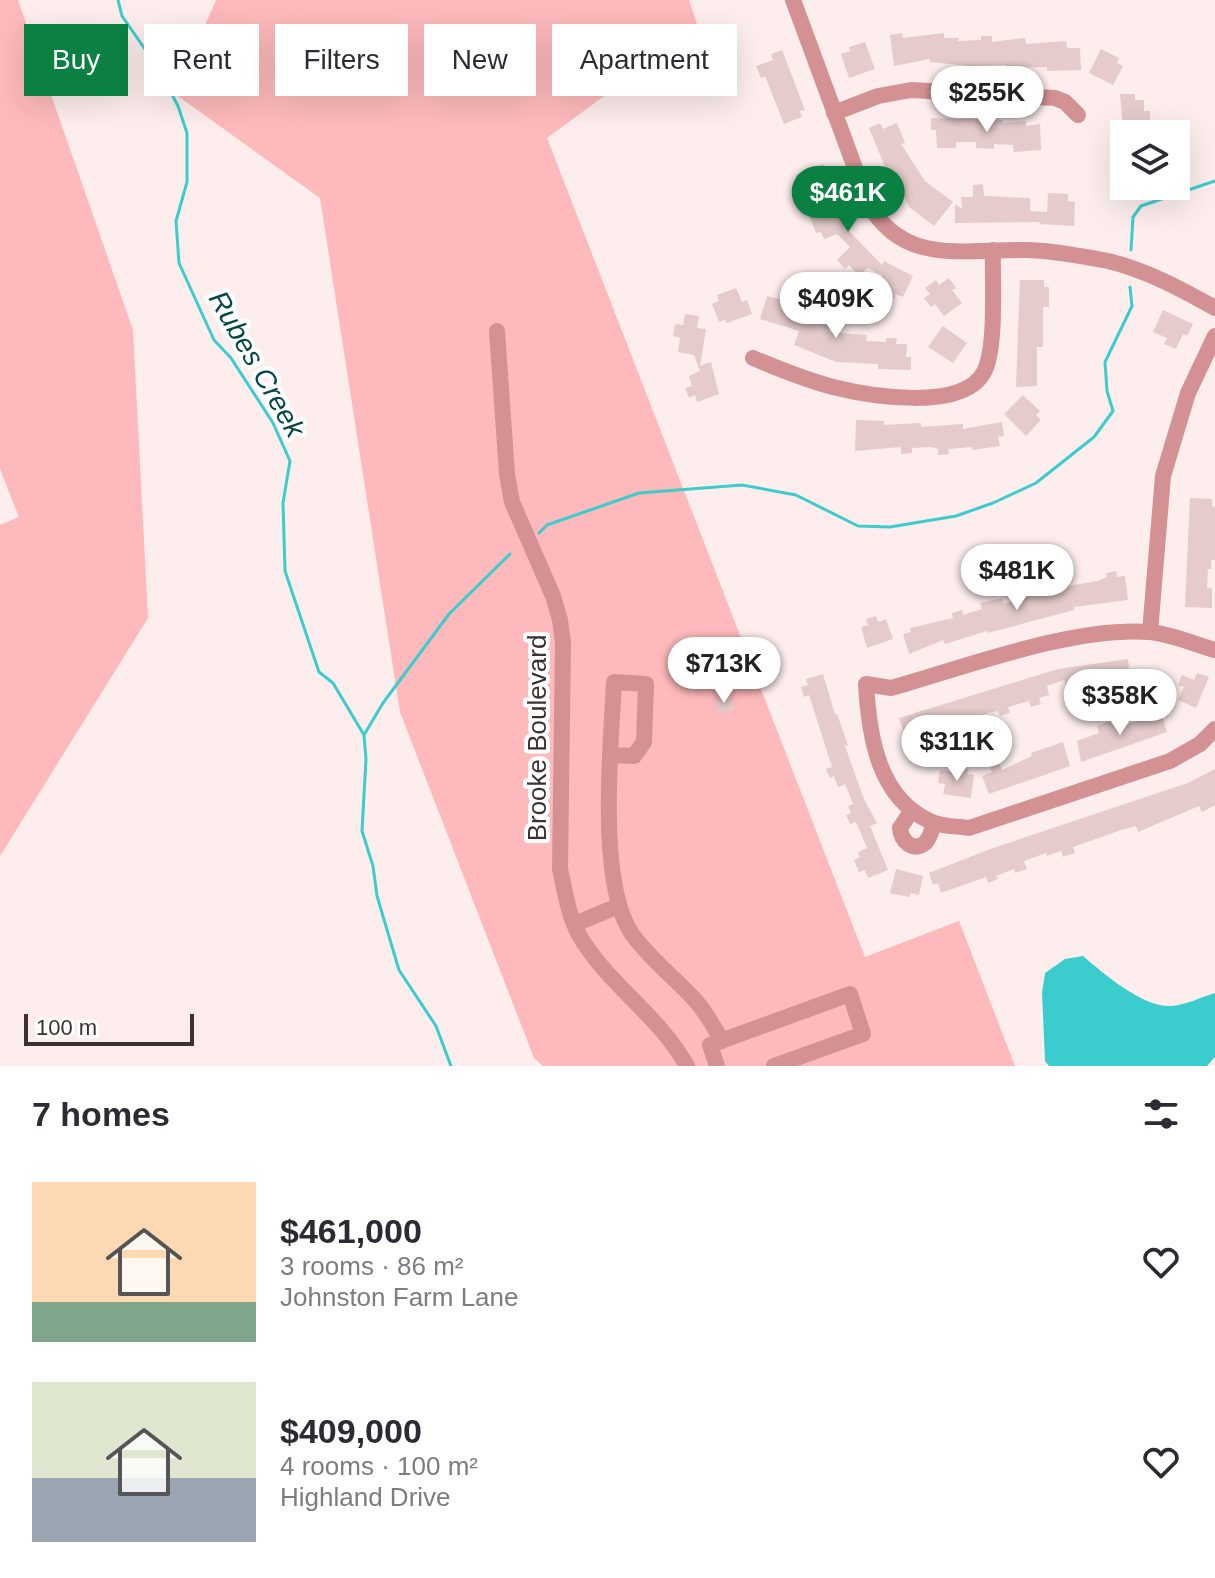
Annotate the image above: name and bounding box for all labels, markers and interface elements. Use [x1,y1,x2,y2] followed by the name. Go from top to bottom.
[24,24,128,96] chip: Buy
[144,24,259,96] chip: Rent
[275,24,408,96] chip: Filters
[424,24,536,96] chip: New
[552,24,737,96] chip: Apartment
[931,66,1043,134] pin: $255K
[949,77,1025,107] text: $255K
[1110,120,1190,200] map controls
[1110,120,1190,200] button: layers
[792,166,904,234] pin: $461K
[810,177,886,207] text: $461K
[780,272,892,340] pin: $409K
[798,283,874,313] text: $409K
[203,285,312,444] water label: Rubes Creek
[961,544,1073,612] pin: $481K
[979,555,1055,585] text: $481K
[522,635,552,841] street label: Brooke Boulevard
[668,637,780,705] pin: $713K
[686,648,762,678] text: $713K
[1064,669,1176,737] pin: $358K
[1082,680,1158,710] text: $358K
[901,715,1013,783] pin: $311K
[919,726,995,756] text: $311K
[24,1010,194,1046] scale bar
[36,1015,97,1040] text: 100 m
[1139,1092,1183,1136] icon: filters
[32,1095,170,1133] text: 7 homes
[280,1212,422,1250] text: $461,000
[96,1214,192,1310] icon: home
[1139,1240,1183,1284] icon: heart
[280,1251,464,1281] text: 3 rooms · 86 m²
[280,1282,518,1312] text: Johnston Farm Lane
[280,1412,422,1450] text: $409,000
[96,1414,192,1510] icon: home
[1139,1440,1183,1484] icon: heart
[280,1451,478,1481] text: 4 rooms · 100 m²
[280,1482,451,1512] text: Highland Drive

